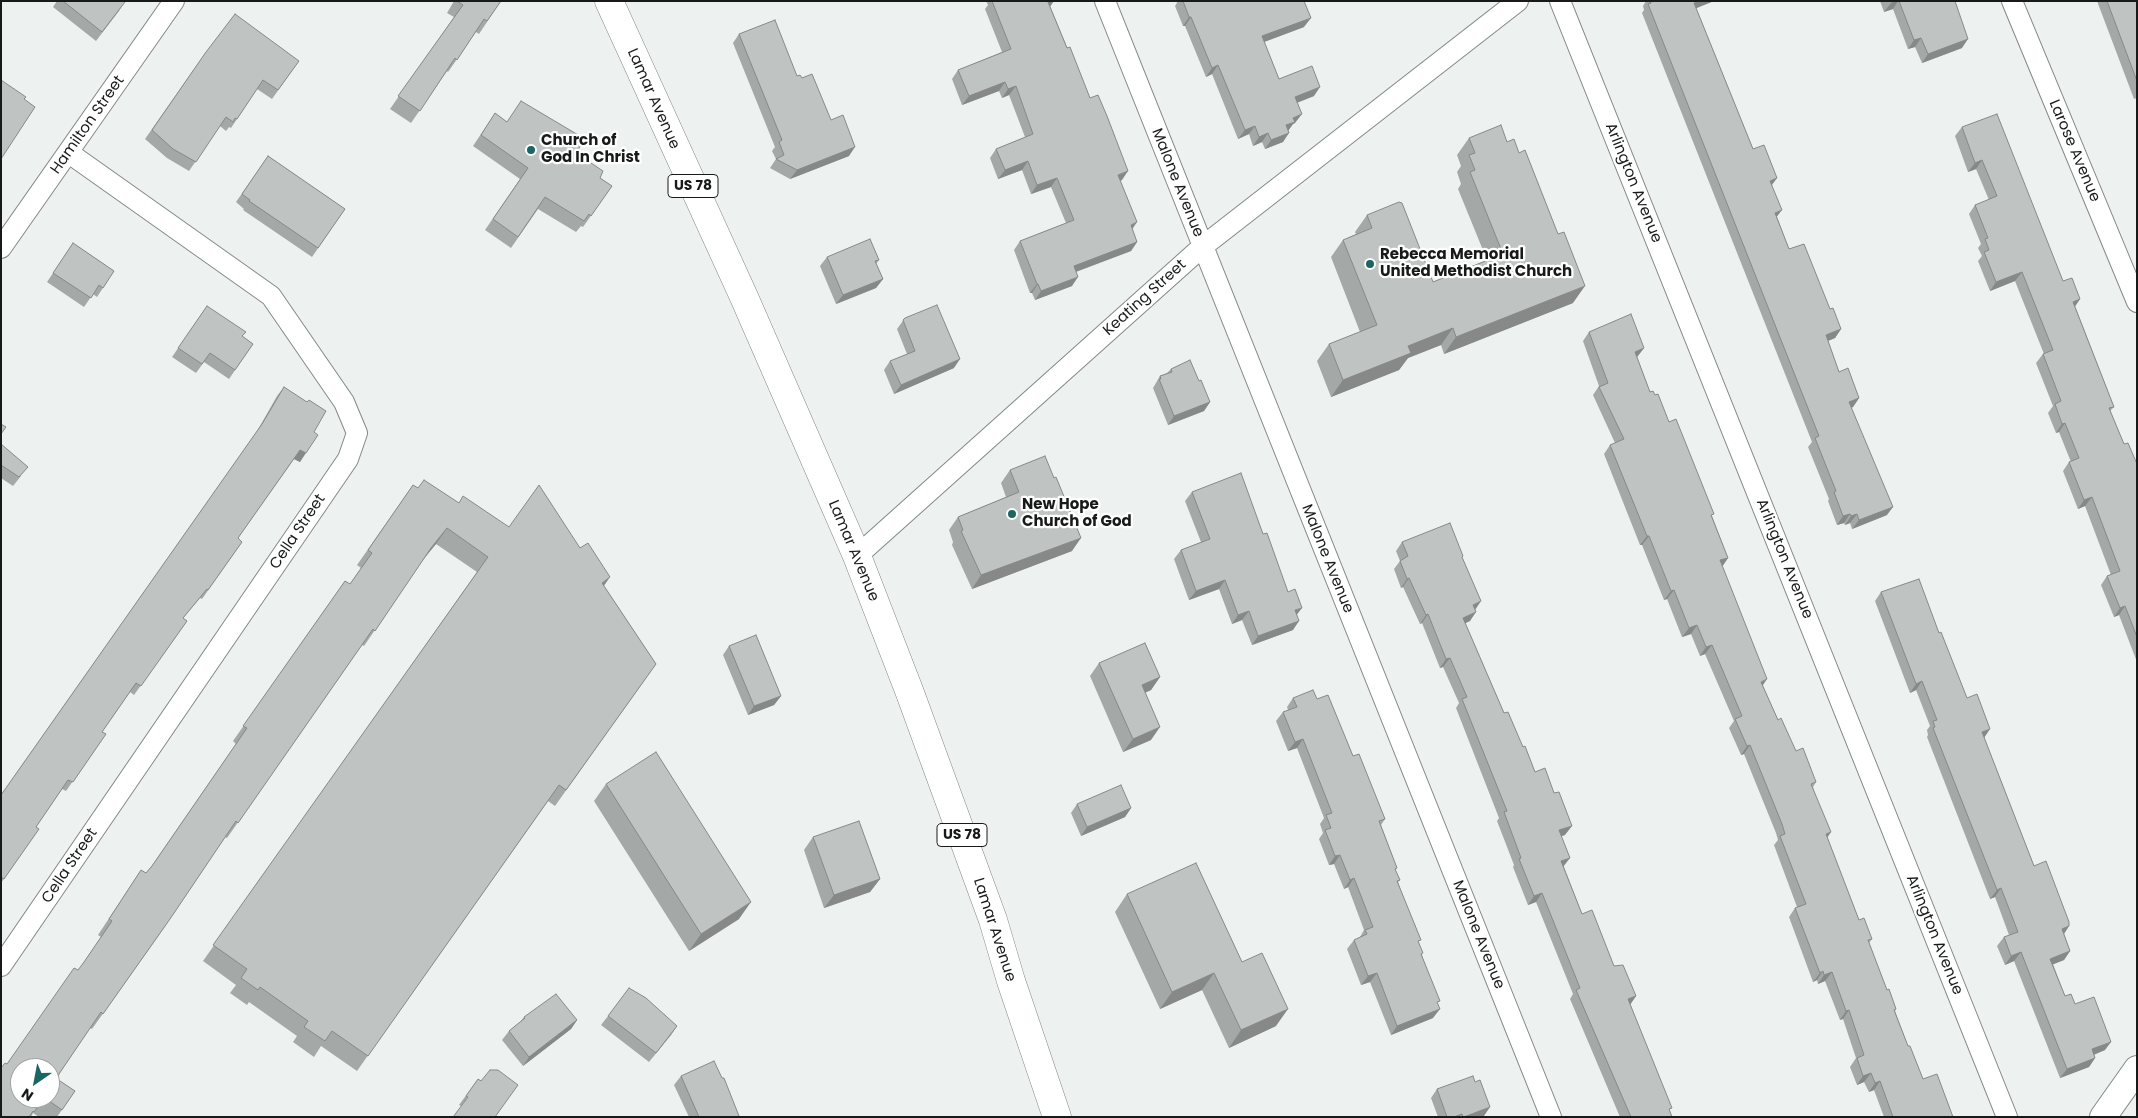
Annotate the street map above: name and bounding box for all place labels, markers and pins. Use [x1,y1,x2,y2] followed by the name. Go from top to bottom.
[541,132,640,167] place label: Church of God In Christ
[525,144,537,156] marker: Church of God In Christ
[1380,246,1572,281] place label: Rebecca Memorial United Methodist Church
[1364,258,1376,270] marker: Rebecca Memorial United Methodist Church
[1022,496,1132,531] place label: New Hope Church of God
[1006,508,1018,520] marker: New Hope Church of God

